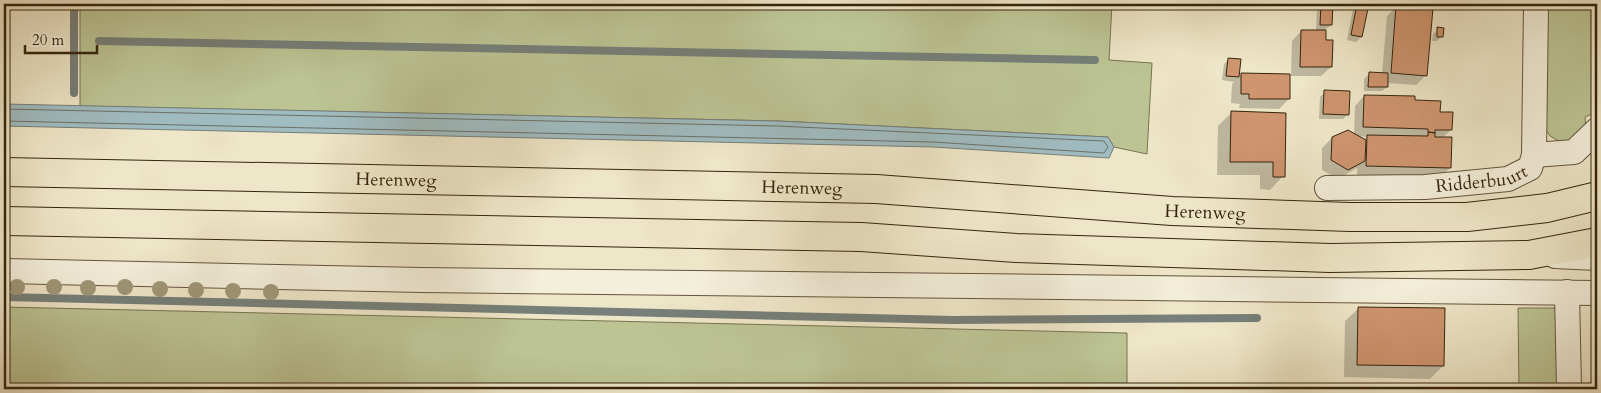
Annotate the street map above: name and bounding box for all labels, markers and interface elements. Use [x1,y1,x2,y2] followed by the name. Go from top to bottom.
[25,22,98,54] scale bar
[32,30,64,50] text: 20 m
[1434,159,1532,198] street label: Ridderbuurt
[355,166,438,193] street label: Herenweg
[761,174,843,201] street label: Herenweg
[1164,198,1247,226] street label: Herenweg

